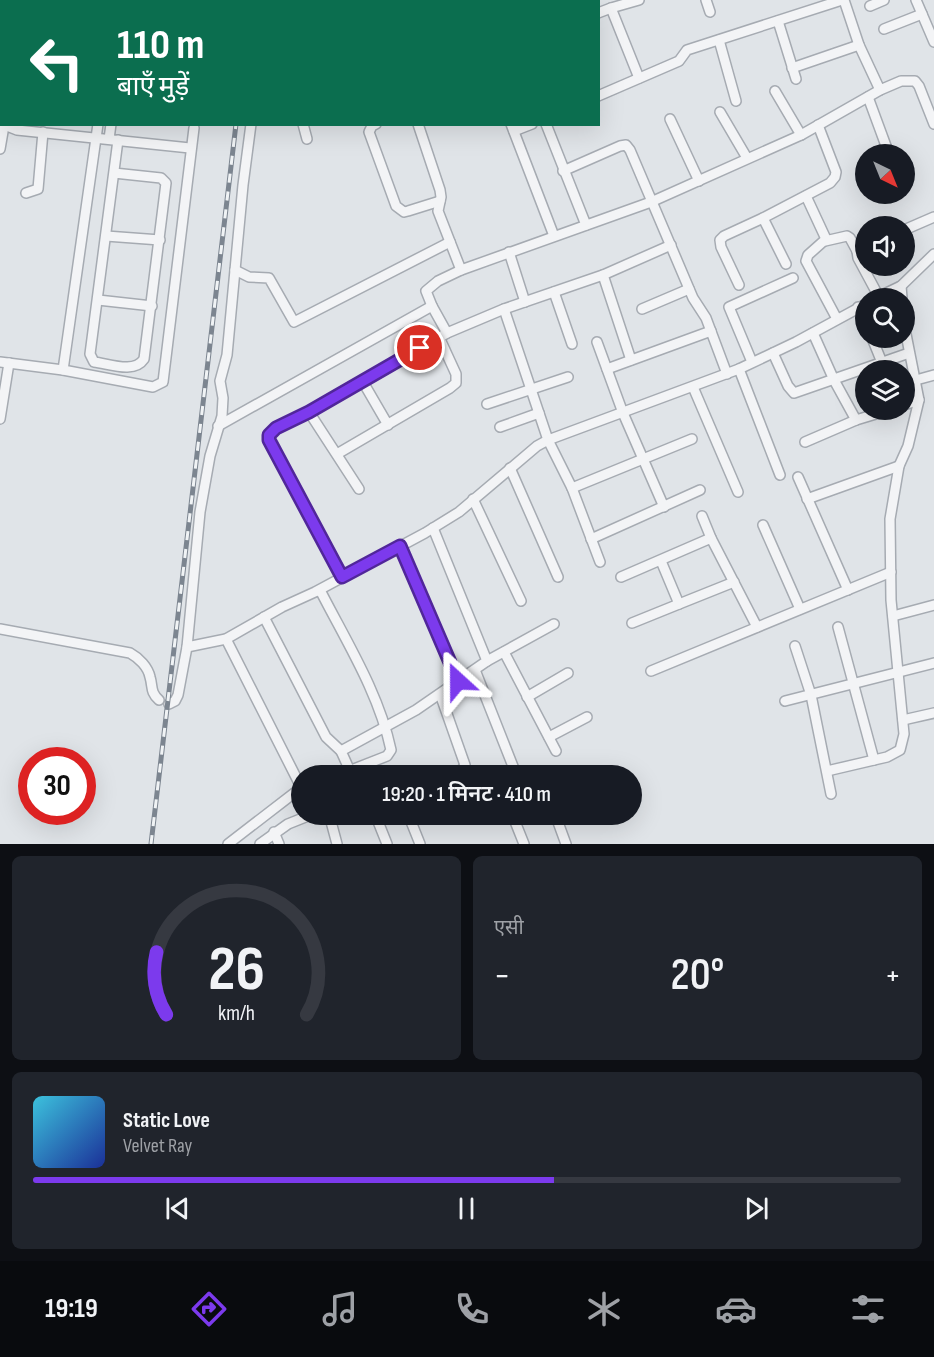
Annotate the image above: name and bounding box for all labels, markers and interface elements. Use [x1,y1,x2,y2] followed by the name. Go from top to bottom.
[117,20,204,71] text: 110 m
[18,24,96,102] icon: left
[117,71,189,103] text: बाएँ मुड़ें
[855,144,915,204] north arrow
[855,144,915,420] map controls
[855,216,915,276] button: sound
[855,288,915,348] button: search
[394,322,445,373] pin
[403,331,436,364] icon: arrive
[855,360,915,420] button: layers
[426,649,490,713] position arrow
[18,747,96,825] speed limit sign: 30
[382,781,551,808] text: 19:20 · 1 मिनट · 410 m
[494,916,524,940] text: एसी
[208,933,265,1008] text: 26
[671,948,724,1003] text: 20°
[494,956,510,996] text: −
[885,956,901,996] text: +
[218,1001,255,1026] text: km/h
[123,1107,210,1134] text: Static Love
[123,1134,192,1158] text: Velvet Ray
[161,1192,194,1225] icon: previous
[450,1192,483,1225] icon: pause
[740,1192,773,1225] icon: next
[188,1288,230,1330] icon: directions
[319,1288,361,1330] icon: music
[451,1288,493,1330] icon: phone
[583,1288,625,1330] icon: climate
[715,1288,757,1330] icon: car
[847,1288,889,1330] icon: filters
[45,1293,98,1325] text: 19:19

